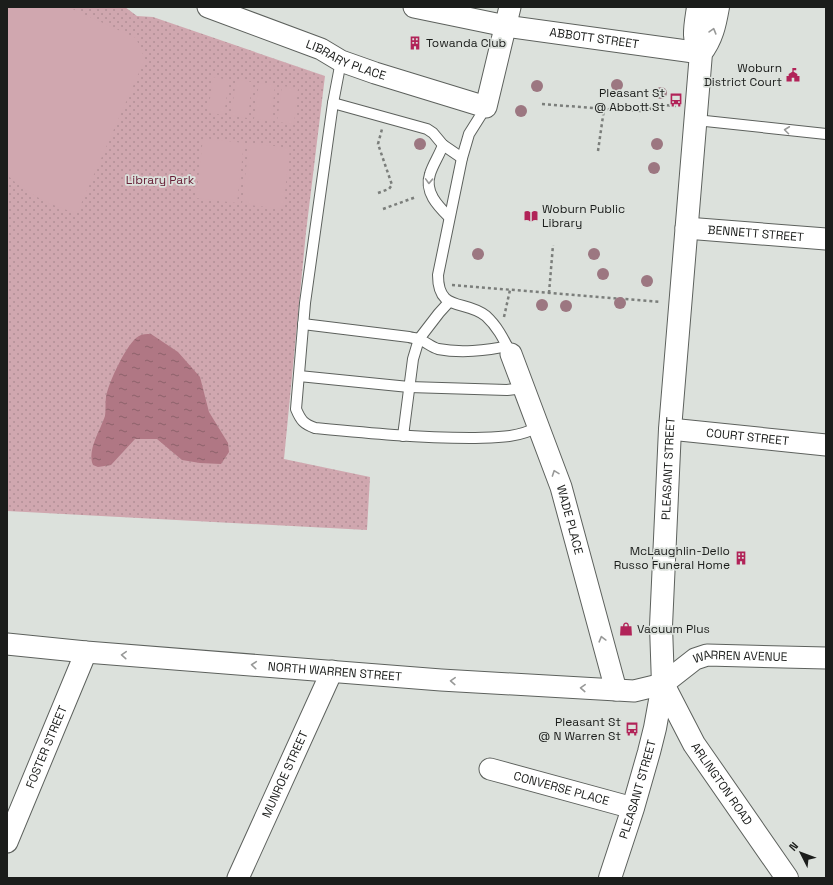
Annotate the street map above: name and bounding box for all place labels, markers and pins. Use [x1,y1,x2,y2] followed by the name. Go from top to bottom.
[407,35,423,51] building icon: Towanda Club
[426,35,507,51] place label: Towanda Club
[704,60,782,90] place label: Woburn District Court
[785,67,801,83] public building icon: Woburn District Court
[594,85,665,115] place label: Pleasant St @ Abbott St
[668,92,684,108] bus stop icon: Pleasant St @ Abbott St
[542,201,625,231] place label: Woburn Public Library
[523,208,539,224] library icon: Woburn Public Library
[614,543,730,573] place label: McLaughlin-Dello Russo Funeral Home
[733,550,749,566] building icon: McLaughlin-Dello Russo Funeral Home
[618,621,634,637] shop icon: Vacuum Plus
[637,621,710,637] place label: Vacuum Plus
[538,714,621,744] place label: Pleasant St @ N Warren St
[624,721,640,737] bus stop icon: Pleasant St @ N Warren St

